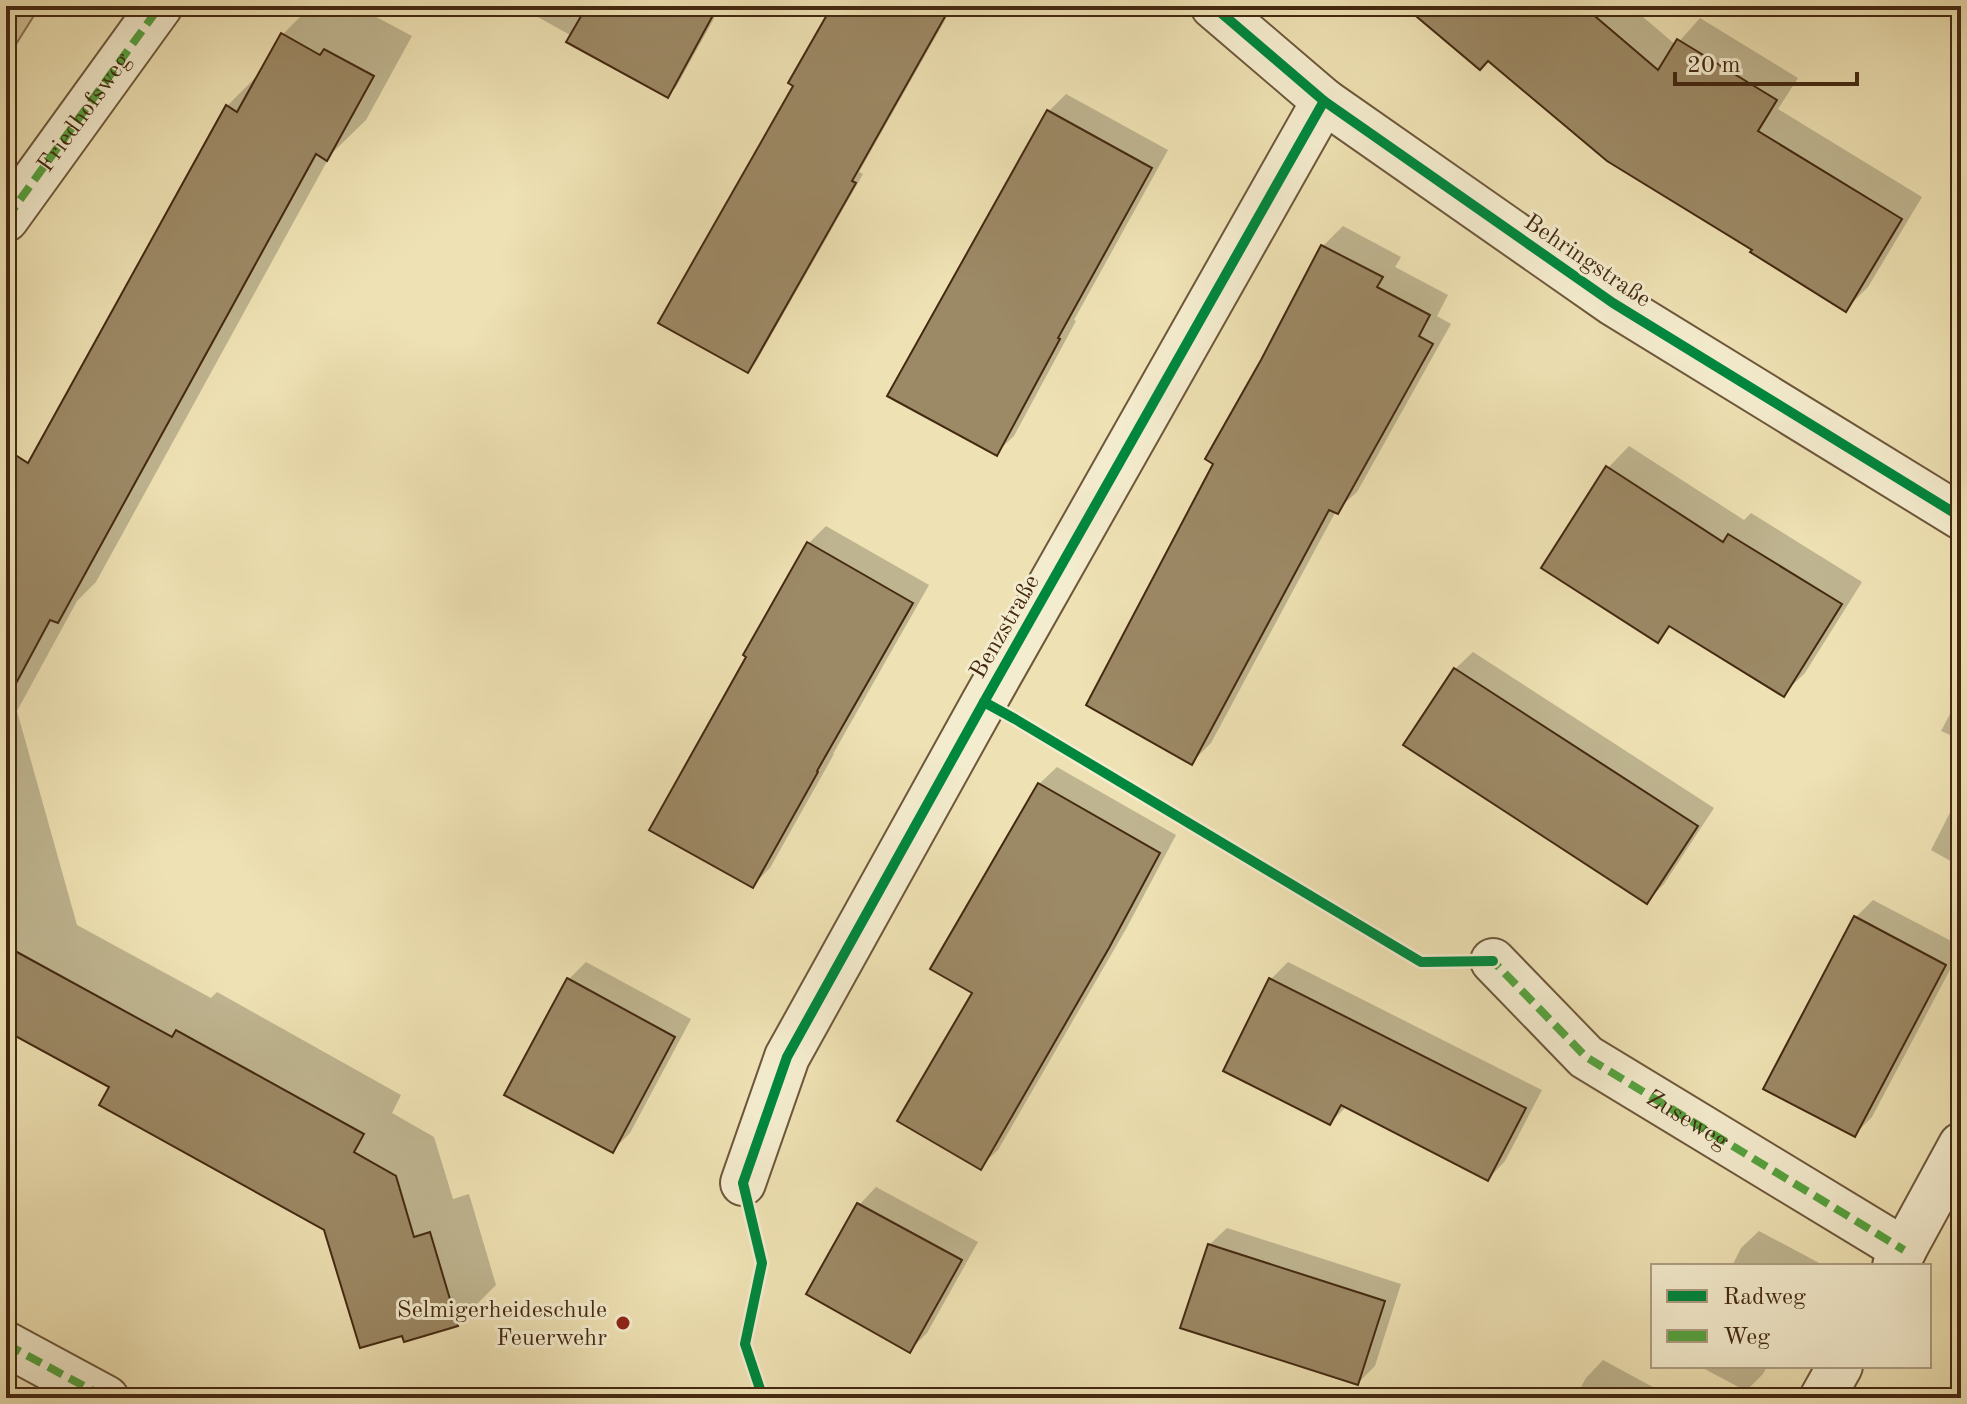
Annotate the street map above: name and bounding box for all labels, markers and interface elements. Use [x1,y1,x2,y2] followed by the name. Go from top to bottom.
[1675,36,1857,86] scale bar
[34,49,136,177] street label: Friedhofsweg
[1687,54,1741,78] text: 20 m
[1519,211,1655,313] street label: Behringstraße
[967,571,1045,683] street label: Benzstraße
[1642,1087,1732,1155] street label: Zuseweg
[1651,1264,1931,1368] legend
[1723,1286,1806,1310] text: Radweg
[397,1299,607,1351] place label: Selmigerheideschule Feuerwehr
[614,1314,632,1332] marker: Selmigerheideschule Feuerwehr
[1723,1326,1770,1350] text: Weg

